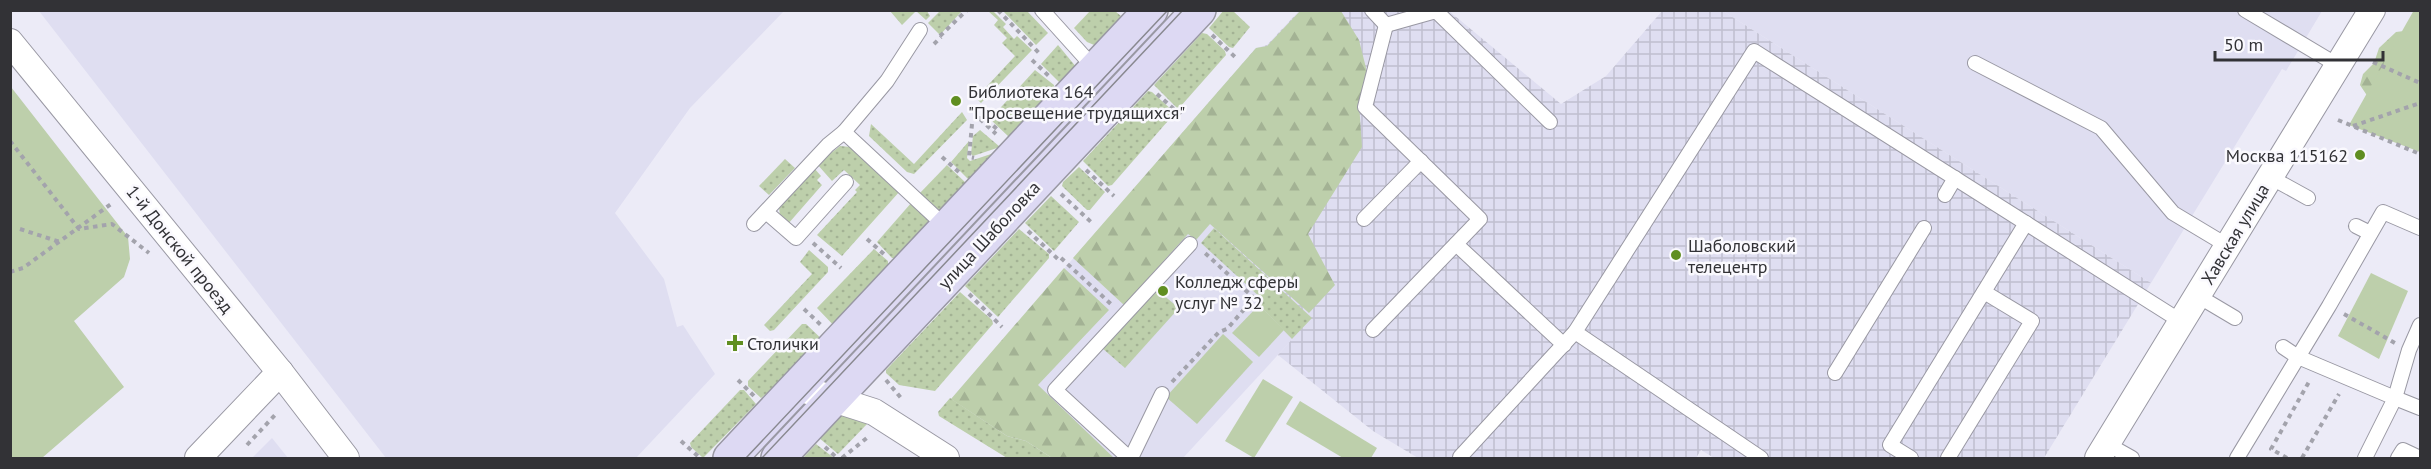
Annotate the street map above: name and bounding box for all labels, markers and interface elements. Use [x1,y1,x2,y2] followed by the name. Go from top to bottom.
[2215,24,2383,62] scale bar
[2224,33,2263,56] text: 50 m
[968,80,1185,124] place label: Библиотека 164 "Просвещение трудящихся"
[949,94,963,108] marker: Библиотека 164 "Просвещение трудящихся"
[2226,144,2348,167] place label: Москва 115162
[2353,148,2367,162] marker: Москва 115162
[933,176,1045,294] street label: улица Шаболовка
[2196,179,2274,289] street label: Хавская улица
[121,180,239,318] street label: 1-й Донской проезд
[1688,234,1796,278] place label: Шаболовский телецентр
[1669,248,1683,262] marker: Шаболовский телецентр
[1175,270,1298,314] place label: Колледж сферы услуг № 32
[1156,284,1170,298] marker: Колледж сферы услуг № 32
[747,332,819,355] place label: Столички
[728,336,742,350] marker: Столички

